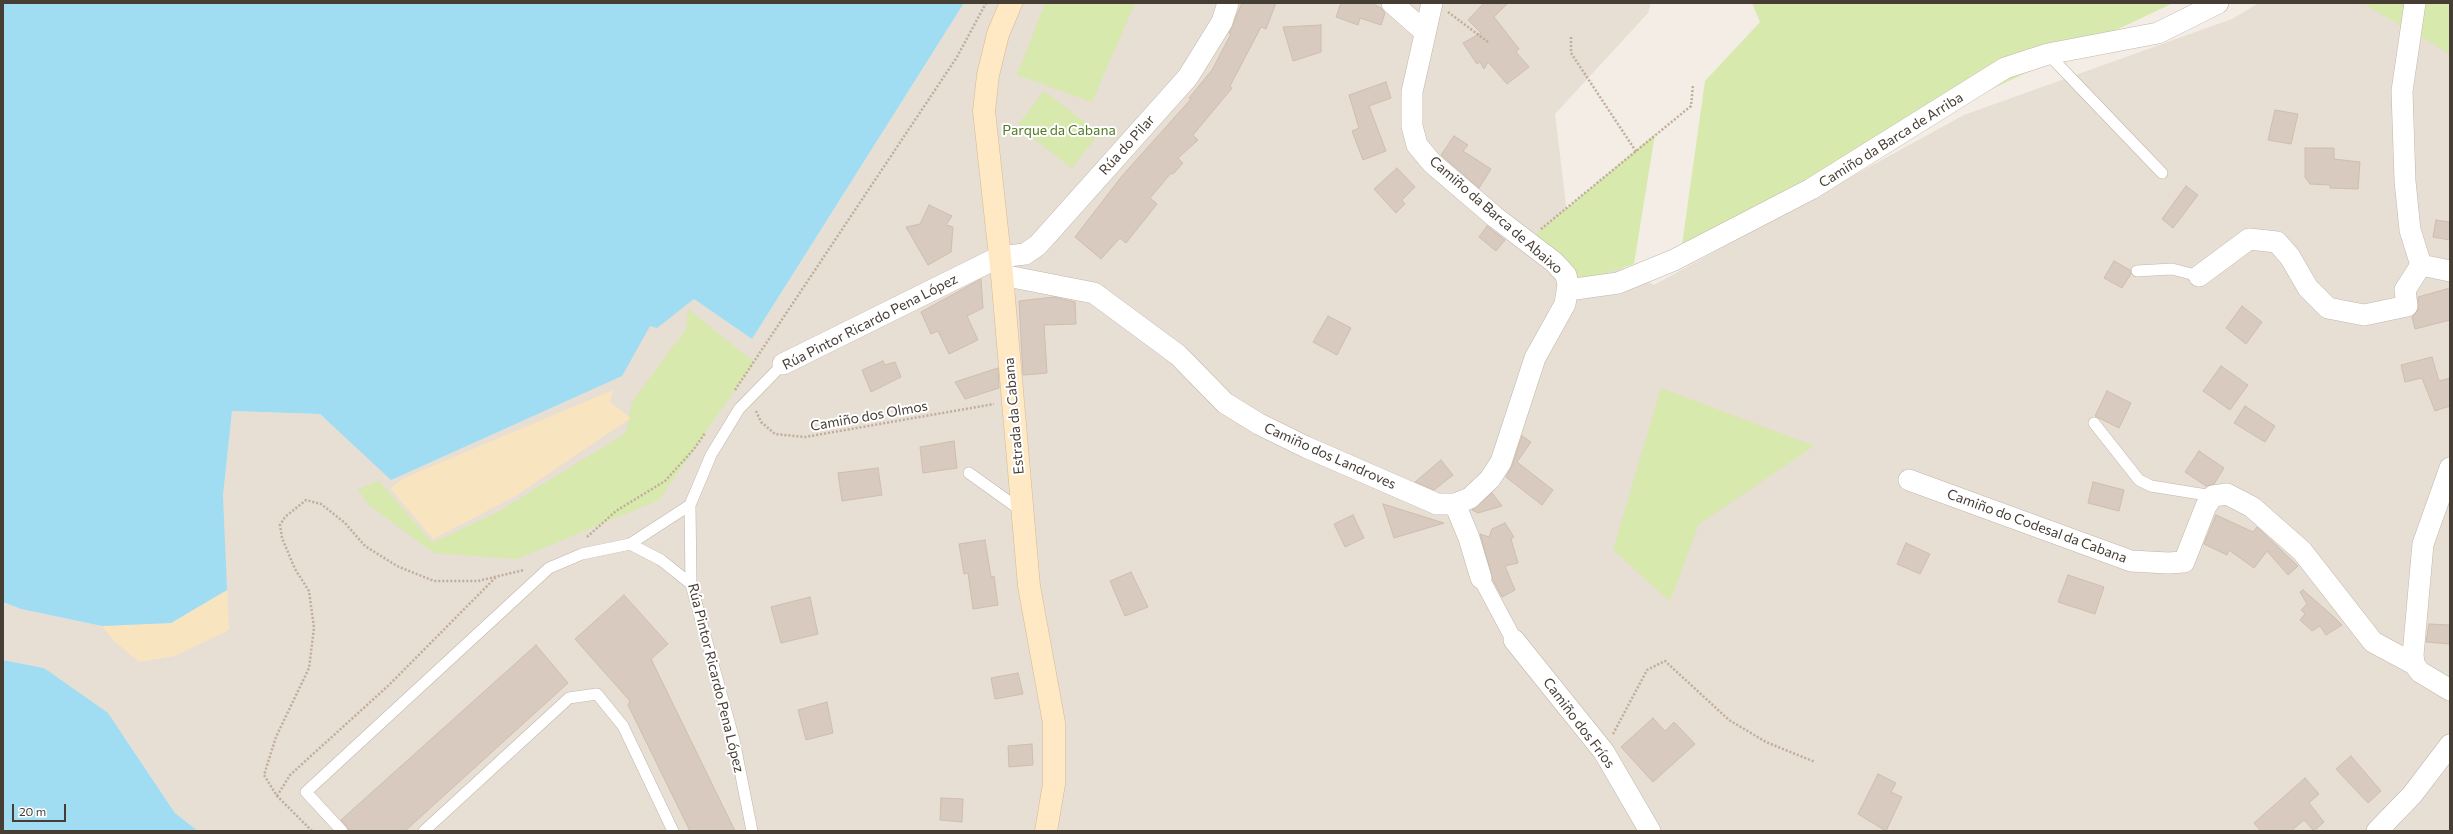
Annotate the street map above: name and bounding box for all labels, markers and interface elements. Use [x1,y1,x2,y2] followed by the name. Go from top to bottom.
[1816,89,1966,191] street label: Camiño da Barca de Arriba
[1096,111,1158,179] street label: Rúa do Pilar
[1002,122,1116,138] park label: Parque da Cabana
[1426,153,1566,277] street label: Camiño da Barca de Abaixo
[780,270,960,374] street label: Rúa Pintor Ricardo Pena López
[1001,357,1027,475] street label: Estrada da Cabana
[809,397,929,435] street label: Camiño dos Olmos
[1261,419,1399,493] street label: Camiño dos Landroves
[1945,486,2129,566] street label: Camiño do Codesal da Cabana
[684,582,748,774] street label: Rúa Pintor Ricardo Pena López
[1540,675,1618,771] street label: Camiño dos Fríos
[14,796,68,822] scale bar
[19,804,46,818] text: 20 m

